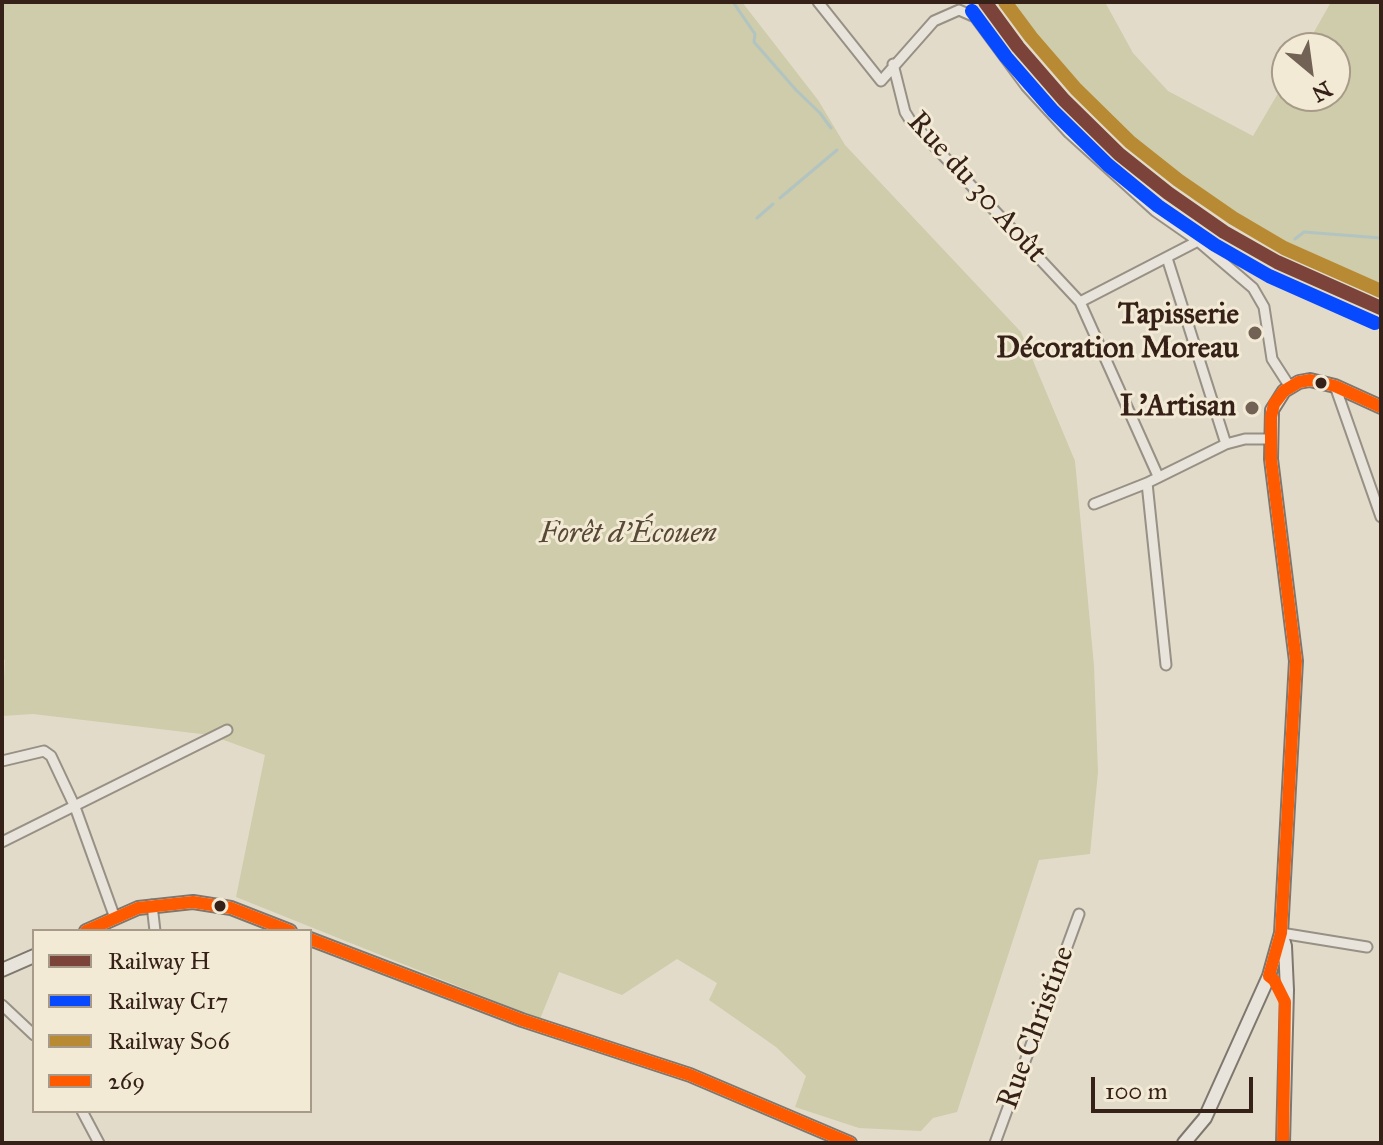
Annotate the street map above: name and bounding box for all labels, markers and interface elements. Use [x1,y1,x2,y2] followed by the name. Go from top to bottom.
[1271,32,1351,112] north arrow
[1307,75,1337,108] text: N
[899,105,1053,271] street label: Rue du 30 Août
[996,298,1239,368] place label: Tapisserie Décoration Moreau
[1246,324,1264,342] marker: Tapisserie Décoration Moreau
[1313,375,1329,391] unlabelled marker
[1120,390,1236,426] place label: L'Artisan
[1243,399,1261,417] marker: L'Artisan
[539,517,717,553] park label: Forêt d'Écouen
[212,898,228,914] unlabelled marker
[32,929,312,1113] legend
[991,942,1083,1114] street label: Rue Christine
[108,946,211,976] text: Railway H
[108,986,228,1016] text: Railway C17
[108,1026,230,1056] text: Railway S06
[1095,1061,1257,1111] scale bar
[108,1066,145,1096] text: 269
[1105,1076,1168,1106] text: 100 m

